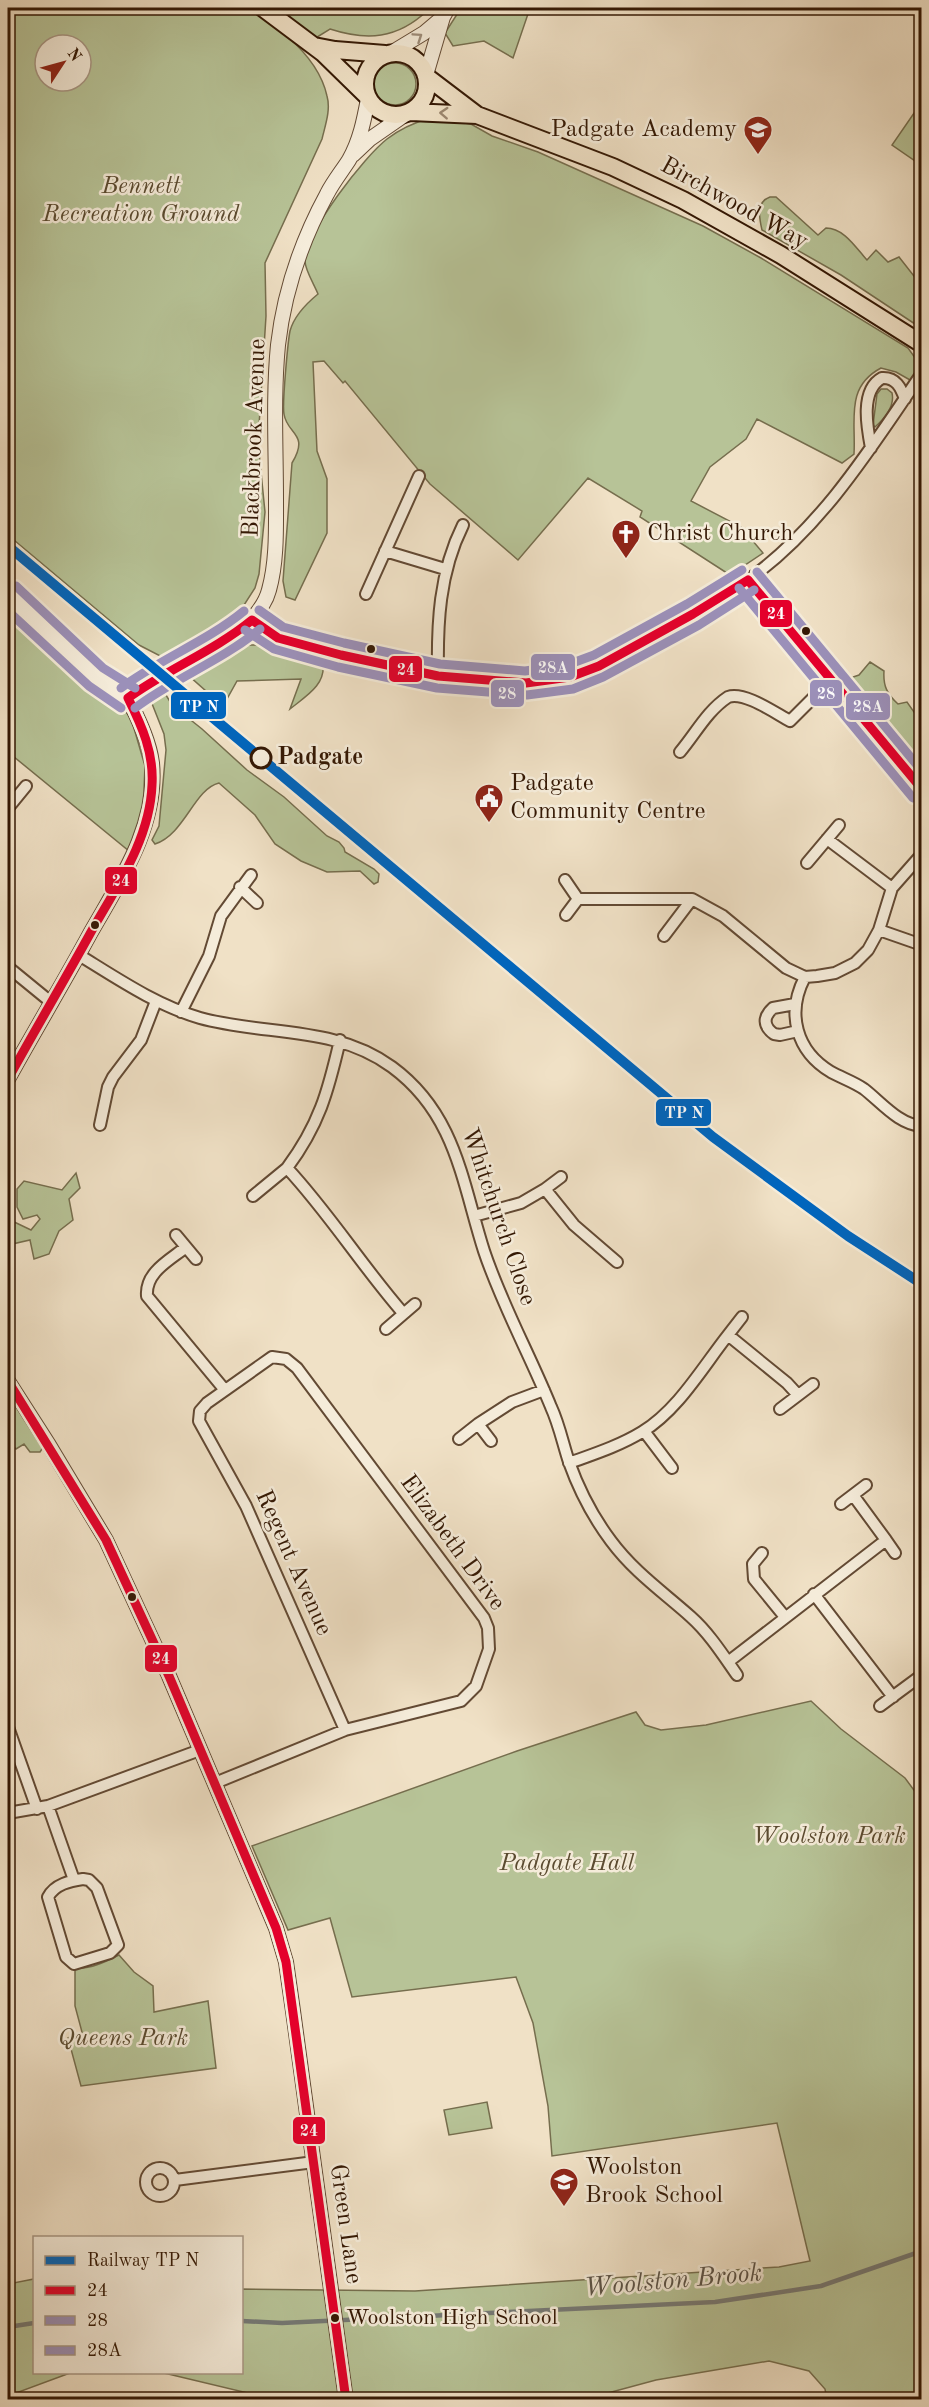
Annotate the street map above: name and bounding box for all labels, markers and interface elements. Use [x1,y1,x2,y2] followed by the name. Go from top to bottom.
[33,33,93,93] north arrow
[411,33,422,44] one-way arrow
[63,46,84,66] text: N
[440,107,449,120] one-way arrow
[742,114,774,156] school or university icon: Padgate Academy
[550,118,737,142] place label: Padgate Academy
[656,154,812,255] street label: Birchwood Way
[42,175,240,227] park label: Bennett Recreation Ground
[240,338,270,538] street label: Blackbrook Avenue
[610,518,642,560] church icon: Christ Church
[647,522,793,546] place label: Christ Church
[759,599,793,628] line badge: 24
[767,607,785,623] text: 24
[800,625,812,637] unlabelled marker
[365,643,377,655] unlabelled marker
[530,653,576,681] line badge: 28A
[388,655,423,683] line badge: 24
[538,661,568,677] text: 28A
[397,663,415,679] text: 24
[490,679,525,708] line badge: 28
[809,679,843,707] line badge: 28
[498,687,516,703] text: 28
[817,687,835,703] text: 28
[170,691,227,720] line badge: TP N
[845,692,891,721] line badge: 28A
[179,700,219,716] text: TP N
[853,700,883,716] text: 28A
[277,746,363,770] place label: Padgate
[250,747,272,769] marker: Padgate
[510,772,706,824] place label: Padgate Community Centre
[473,782,505,824] public building icon: Padgate Community Centre
[104,866,138,895] line badge: 24
[112,874,130,890] text: 24
[89,919,101,931] unlabelled marker
[655,1098,712,1127] line badge: TP N
[664,1106,704,1122] text: TP N
[456,1125,540,1309] street label: Whitchurch Close
[395,1471,509,1615] street label: Elizabeth Drive
[250,1487,336,1639] street label: Regent Avenue
[126,1591,138,1603] unlabelled marker
[144,1644,178,1673] line badge: 24
[152,1652,170,1668] text: 24
[752,1825,906,1849] park label: Woolston Park
[499,1852,634,1876] park label: Padgate Hall
[58,2027,188,2051] park label: Queens Park
[292,2116,326,2145] line badge: 24
[300,2124,318,2140] text: 24
[585,2156,723,2208] place label: Woolston Brook School
[325,2163,365,2285] street label: Green Lane
[548,2166,580,2208] school or university icon: Woolston Brook School
[33,2236,243,2374] legend
[87,2252,199,2270] text: Railway TP N
[583,2260,763,2302] water label: Woolston Brook
[87,2282,108,2300] text: 24
[346,2307,558,2329] place label: Woolston High School
[87,2312,108,2330] text: 28
[329,2312,341,2324] marker: Woolston High School
[87,2342,122,2360] text: 28A

